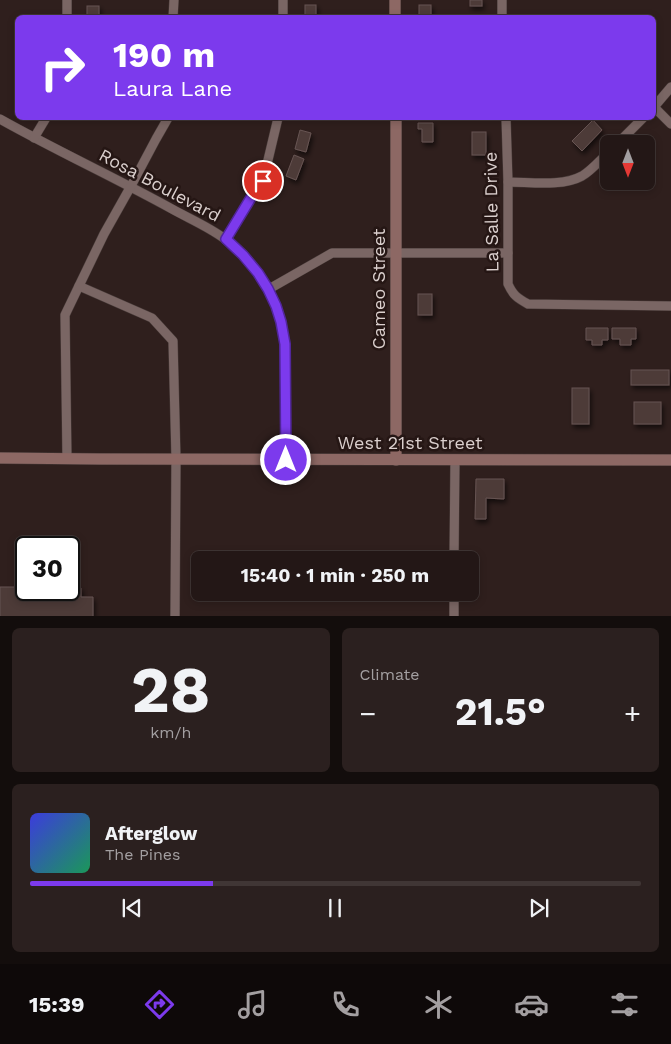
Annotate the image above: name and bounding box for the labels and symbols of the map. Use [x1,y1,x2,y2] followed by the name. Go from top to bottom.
[600,135,655,190] north arrow
[96,144,224,226] street label: Rosa Boulevard
[479,152,503,272] street label: La Salle Drive
[242,160,284,202] pin
[368,228,389,350] street label: Cameo Street
[337,432,483,453] street label: West 21st Street
[259,433,311,485] position arrow
[15,536,80,601] speed limit sign: 30

